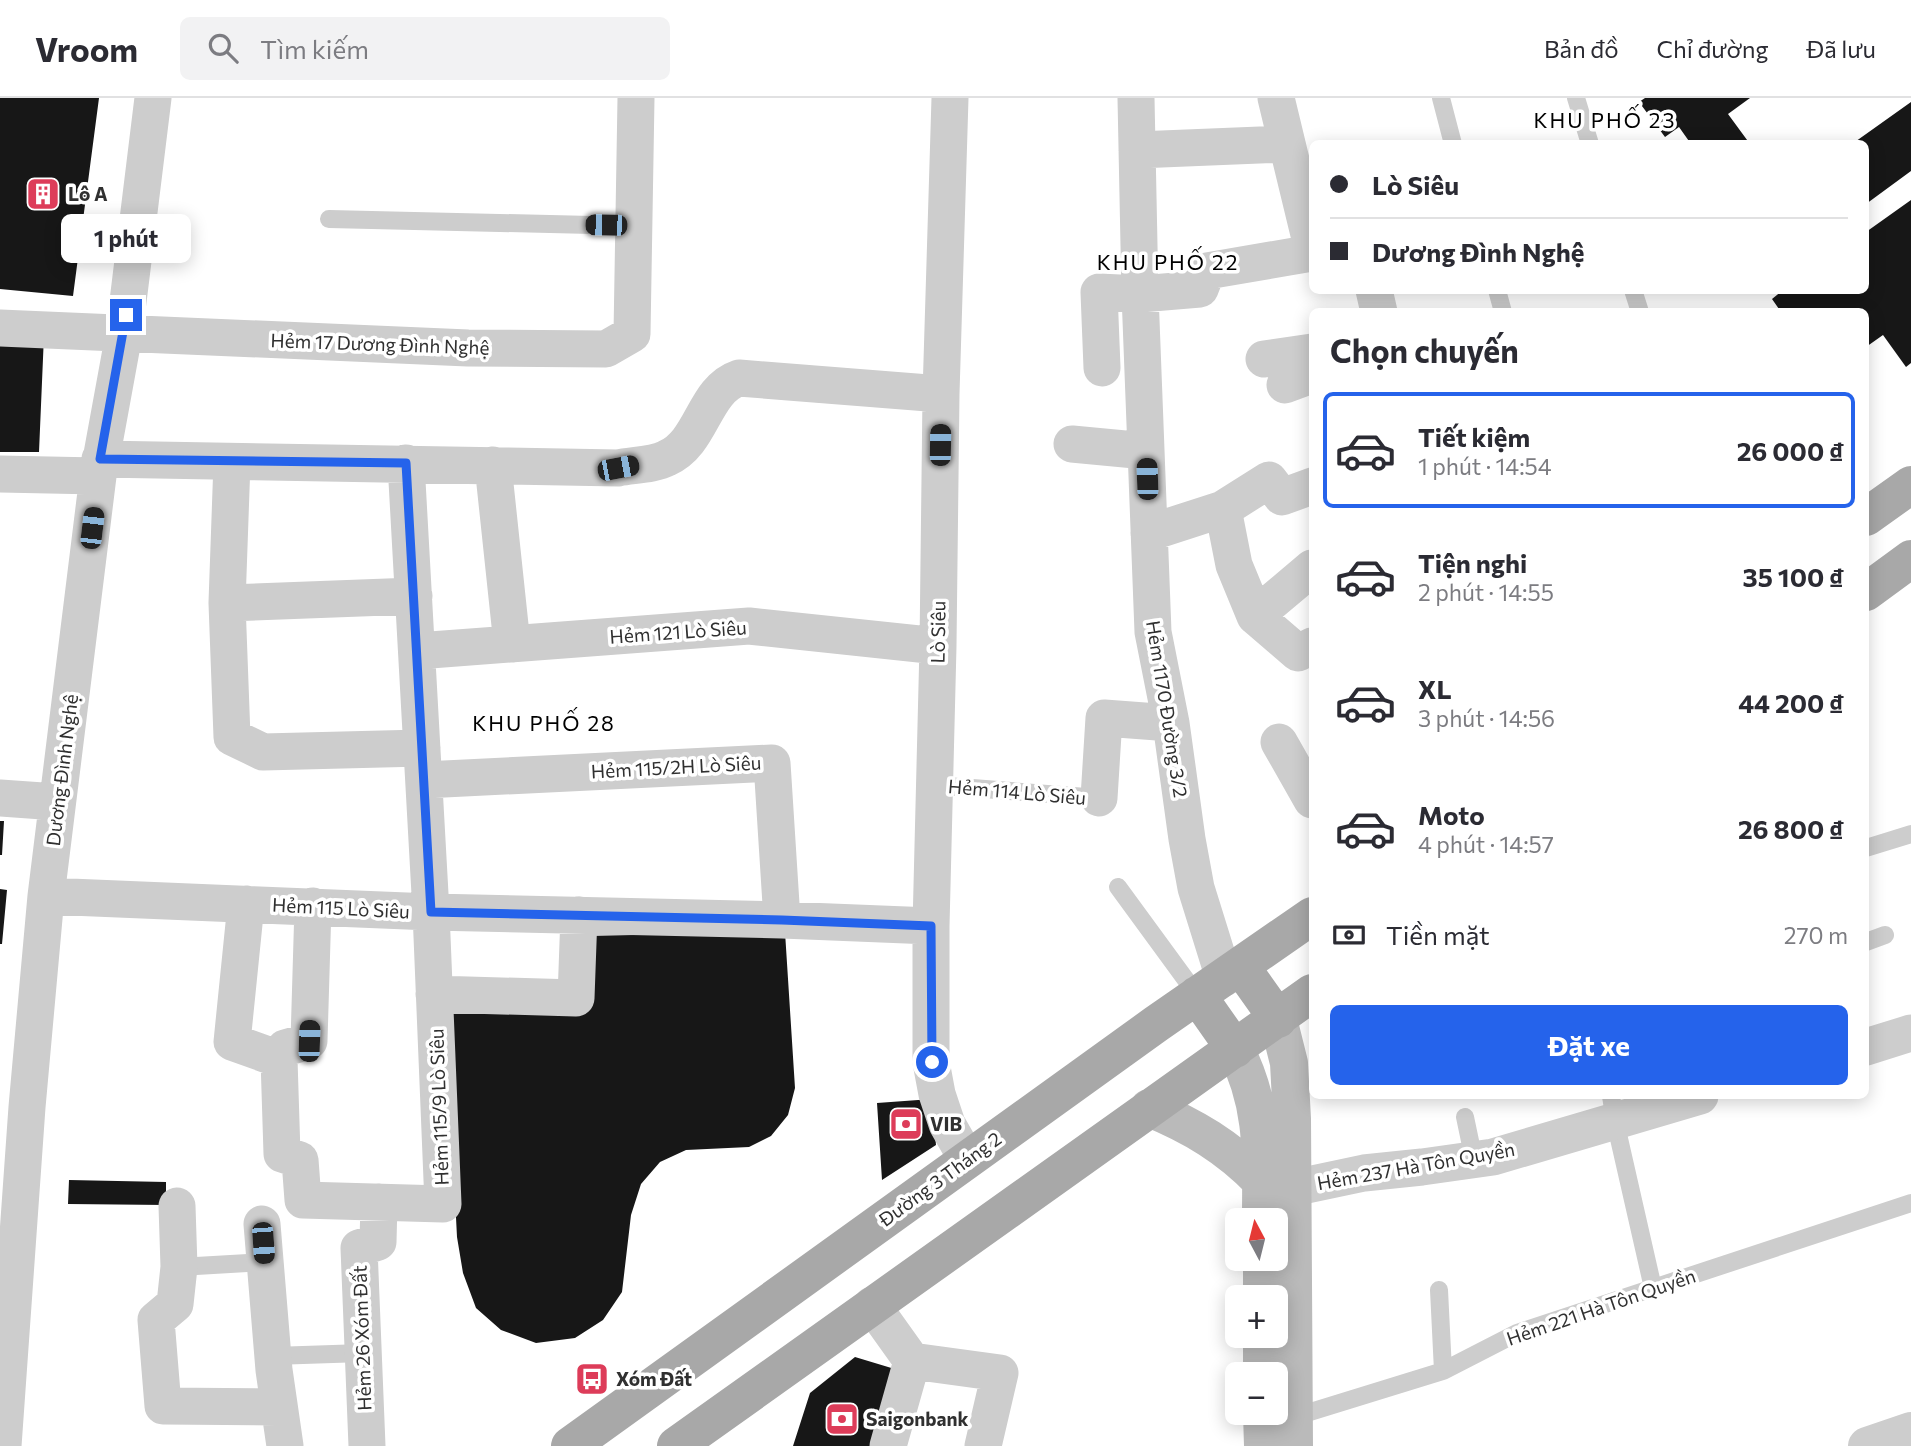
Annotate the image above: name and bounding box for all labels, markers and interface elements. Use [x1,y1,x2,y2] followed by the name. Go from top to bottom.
[180,17,670,80] search box
[35,28,138,69] text: Vroom
[204,29,242,67] icon: search
[260,33,369,64] text: Tìm kiếm
[1544,34,1619,63] text: Bản đồ
[1657,34,1768,63] text: Chỉ đường
[1806,34,1876,63] text: Đã lưu
[1534,104,1676,132] district label: KHU PHỐ 23
[1372,169,1459,200] text: Lò Siêu
[24,175,62,213] building icon: Lô A
[68,182,108,205] place label: Lô A
[61,214,191,262] callout: 1 phút
[585,214,628,236] car
[94,224,158,252] text: 1 phút
[1372,236,1584,267] text: Dương Đình Nghệ
[1097,246,1239,274] district label: KHU PHỐ 22
[110,299,142,331] route end
[270,328,490,359] street label: Hẻm 17 Dương Đình Nghệ
[1330,330,1519,370] text: Chọn chuyến
[1334,419,1397,482] icon: car
[1418,421,1530,452] text: Tiết kiệm
[930,424,951,466] car
[1737,435,1844,466] text: 26 000 ₫
[1418,452,1552,480] text: 1 phút · 14:54
[596,454,641,482] car
[1136,458,1159,500] car
[80,506,105,550] car
[1334,545,1397,608] icon: car
[1418,547,1527,578] text: Tiện nghi
[1743,561,1844,592] text: 35 100 ₫
[1418,578,1554,606] text: 2 phút · 14:55
[925,601,950,663] street label: Lò Siêu
[609,615,747,648] street label: Hẻm 121 Lò Siêu
[1142,619,1193,799] street label: Hẻm 1170 Đường 3/2
[1334,671,1397,734] icon: car
[1418,673,1452,704] text: XL
[1738,687,1844,718] text: 44 200 ₫
[41,693,82,847] street label: Dương Đình Nghệ
[1418,704,1555,732] text: 3 phút · 14:56
[472,707,616,735] district label: KHU PHỐ 28
[590,751,762,782] street label: Hẻm 115/2H Lò Siêu
[947,774,1087,809] street label: Hẻm 114 Lò Siêu
[1334,797,1397,860] icon: car
[1418,799,1485,830] text: Moto
[1738,813,1844,844] text: 26 800 ₫
[1418,830,1554,858] text: 4 phút · 14:57
[272,892,410,923] street label: Hẻm 115 Lò Siêu
[1330,916,1368,954] icon: cash
[1386,919,1490,950] text: Tiền mặt
[1784,921,1848,949] text: 270 m
[1330,1005,1848,1085] button: Đặt xe
[298,1020,321,1062] car
[424,1028,453,1186] street label: Hẻm 115/9 Lò Siêu
[916,1046,948,1078] route start
[887,1105,925,1143] bank icon: VIB
[930,1112,962,1135] place label: VIB
[873,1126,1005,1231] street label: Đường 3 Tháng 2
[1315,1137,1517,1194] street label: Hẻm 237 Hà Tôn Quyền
[1225,1208,1288,1270] north arrow
[1225,1208,1288,1425] map controls
[252,1221,275,1265] car
[1503,1263,1698,1350] street label: Hẻm 221 Hà Tôn Quyền
[347,1265,376,1411] street label: Hẻm 26 Xóm Đất
[1225,1285,1288,1348] button: +
[573,1360,611,1398] bus stop icon: Xóm Đất
[1225,1362,1288,1425] button: −
[616,1367,692,1390] place label: Xóm Đất
[823,1400,861,1438] bank icon: Saigonbank
[866,1407,969,1430] place label: Saigonbank

